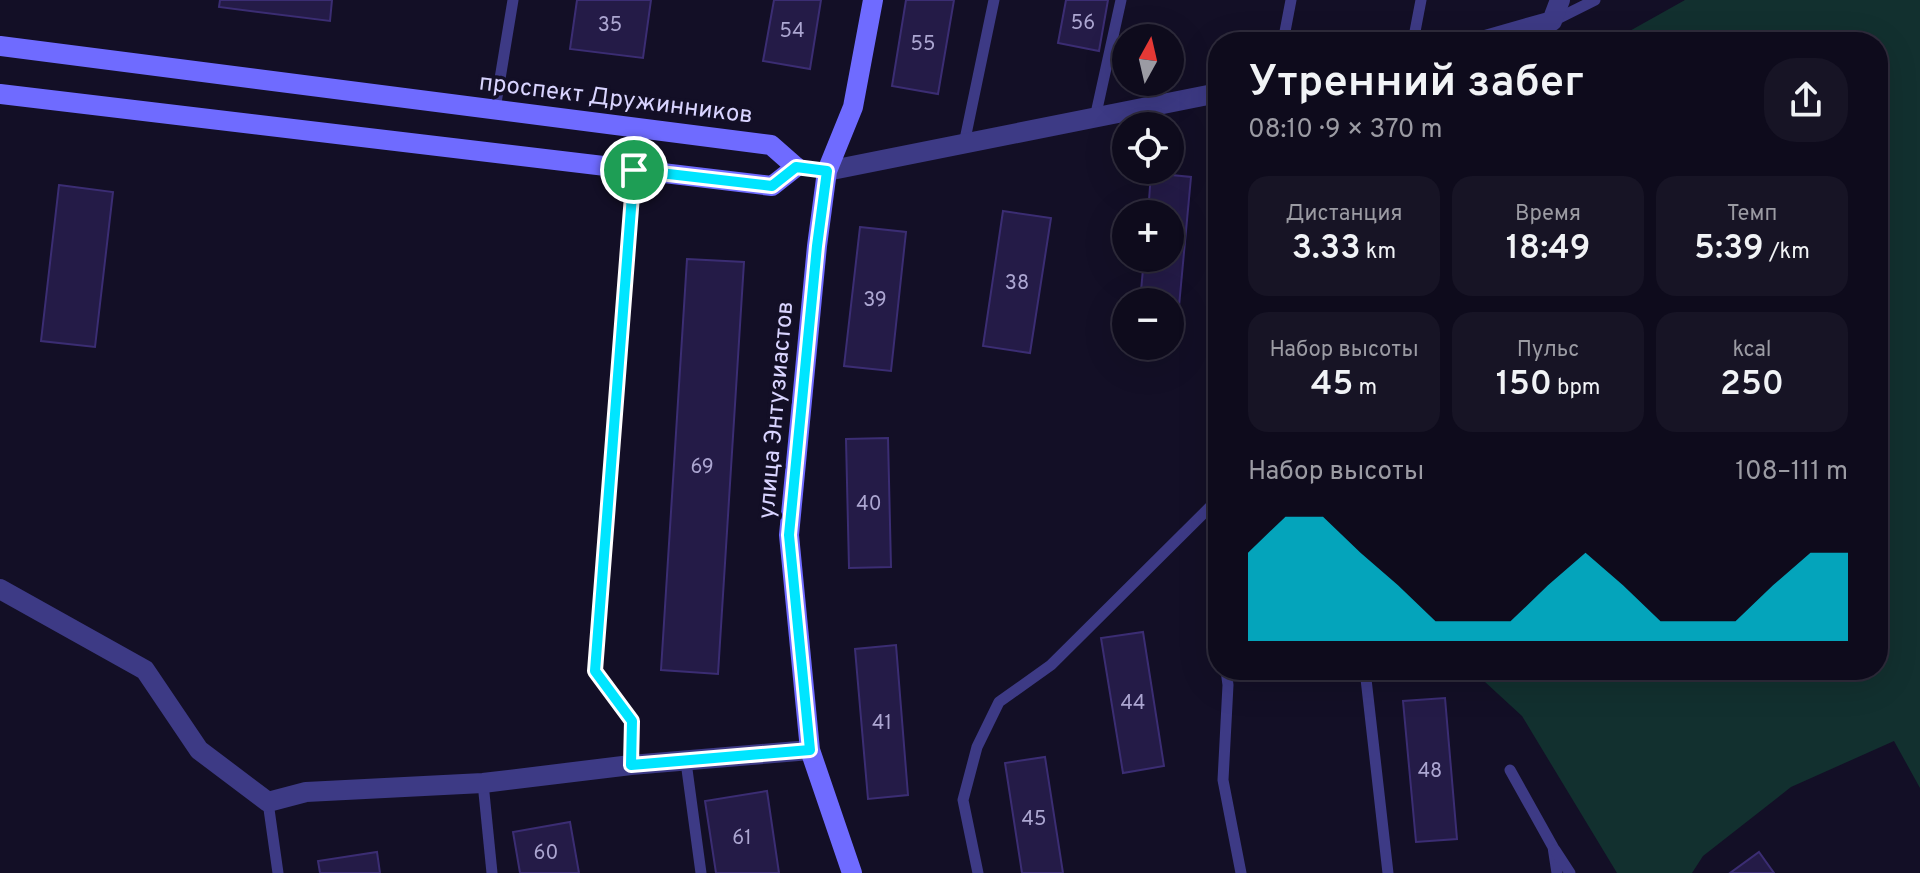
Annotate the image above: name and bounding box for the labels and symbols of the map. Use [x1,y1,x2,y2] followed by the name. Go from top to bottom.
[1071,11,1095,37] house number: 56
[598,13,622,39] house number: 35
[779,19,805,45] house number: 54
[1112,24,1184,96] north arrow
[911,32,935,58] house number: 55
[477,68,754,132] street label: проспект Дружинников
[600,136,668,204] pin
[1005,271,1029,297] house number: 38
[863,288,887,314] house number: 39
[753,300,801,520] street label: улица Энтузиастов
[690,455,714,481] house number: 69
[856,492,882,518] house number: 40
[1121,691,1145,717] house number: 44
[872,711,892,737] house number: 41
[1418,759,1442,785] house number: 48
[1022,807,1046,833] house number: 45
[732,826,752,852] house number: 61
[534,841,558,867] house number: 60

